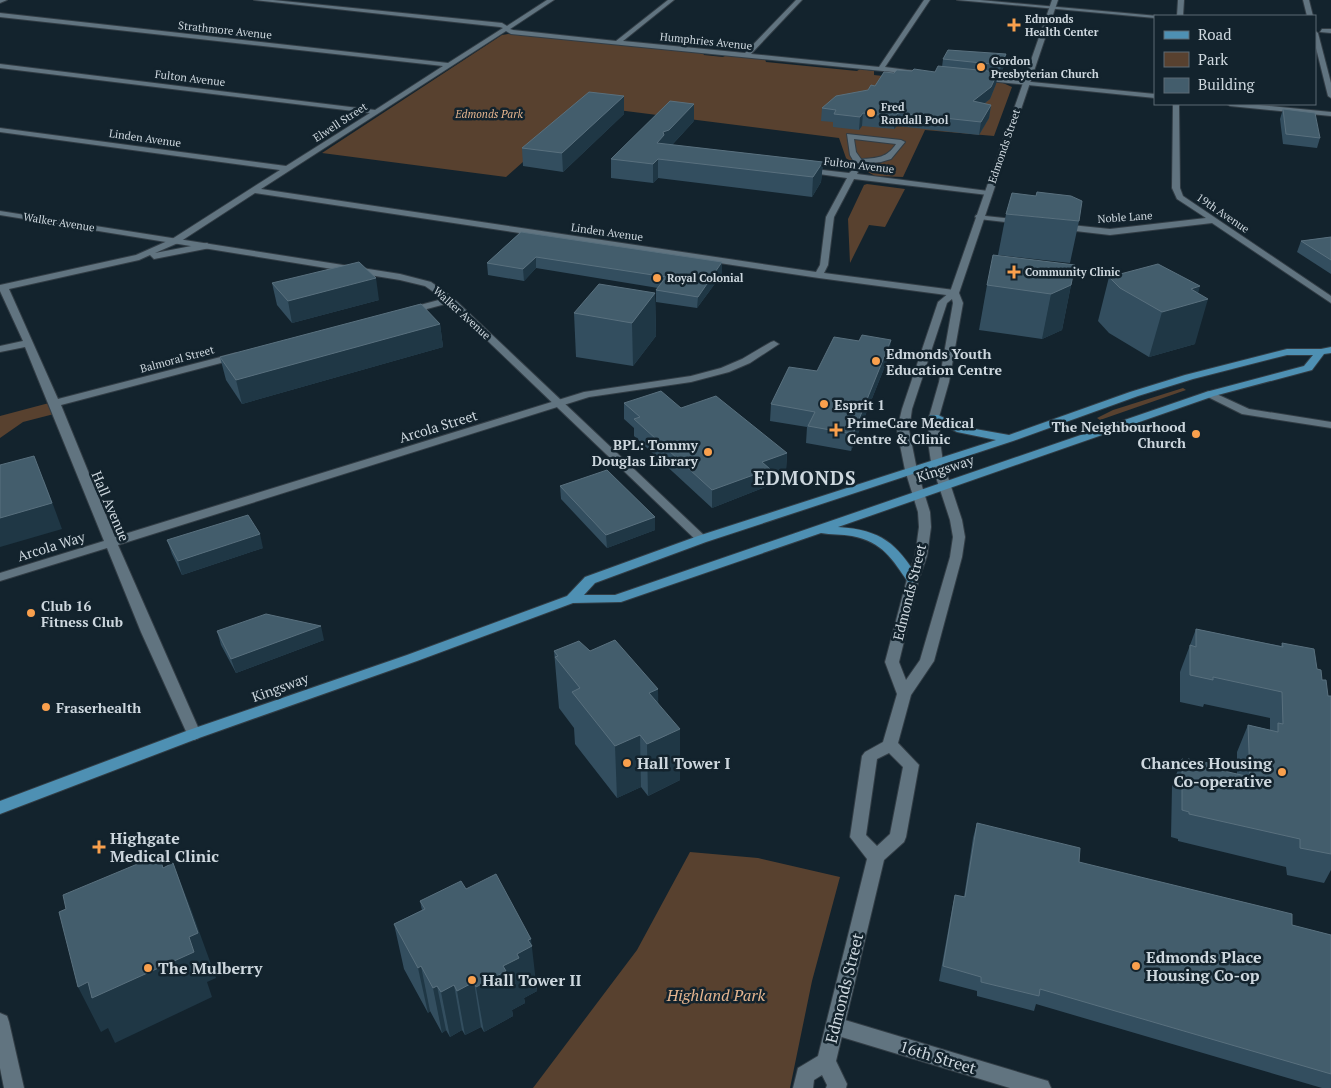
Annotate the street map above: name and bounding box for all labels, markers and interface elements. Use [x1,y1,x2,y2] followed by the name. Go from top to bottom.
[1025,12,1099,39] place label: Edmonds Health Center
[1154,15,1316,105] legend
[177,18,273,42] street label: Strathmore Avenue
[1007,18,1021,32] marker: Edmonds Health Center
[1198,24,1231,44] text: Road
[659,29,753,53] street label: Humphries Avenue
[1198,49,1228,69] text: Park
[991,54,1099,81] place label: Gordon Presbyterian Church
[975,61,987,73] marker: Gordon Presbyterian Church
[154,67,226,89] street label: Fulton Avenue
[1198,74,1256,94] text: Building
[310,99,370,145] street label: Elwell Street
[881,100,949,127] place label: Fred Randall Pool
[454,107,523,121] park label: Edmonds Park
[865,107,877,119] marker: Fred Randall Pool
[985,107,1023,185] street label: Edmonds Street
[108,126,182,150] street label: Linden Avenue
[823,154,895,176] street label: Fulton Avenue
[1194,190,1252,236] street label: 19th Avenue
[1097,208,1154,226] street label: Noble Lane
[22,209,96,235] street label: Walker Avenue
[570,220,644,244] street label: Linden Avenue
[1007,265,1021,279] marker: Community Clinic
[1025,265,1121,279] place label: Community Clinic
[667,271,744,285] place label: Royal Colonial
[651,272,663,284] marker: Royal Colonial
[430,284,494,343] street label: Walker Avenue
[138,342,216,376] street label: Balmoral Street
[886,344,1002,379] place label: Edmonds Youth Education Centre
[870,355,882,367] marker: Edmonds Youth Education Centre
[834,395,885,414] place label: Esprit 1
[818,398,830,410] marker: Esprit 1
[396,405,480,447] street label: Arcola Street
[847,413,974,448] place label: PrimeCare Medical Centre & Clinic
[1052,417,1187,452] place label: The Neighbourhood Church
[829,423,843,437] marker: PrimeCare Medical Centre & Clinic
[1190,428,1202,440] marker: The Neighbourhood Church
[592,435,699,470] place label: BPL: Tommy Douglas Library
[702,446,714,458] marker: BPL: Tommy Douglas Library
[914,450,977,486] street label: Kingsway
[753,465,857,490] district label: EDMONDS
[88,468,134,544] street label: Hall Avenue
[15,526,88,565] street label: Arcola Way
[888,541,930,642] street label: Edmonds Street
[41,596,123,631] place label: Club 16 Fitness Club
[25,607,37,619] marker: Club 16 Fitness Club
[249,668,312,706] street label: Kingsway
[56,698,141,717] place label: Fraserhealth
[40,701,52,713] marker: Fraserhealth
[637,752,730,774] place label: Hall Tower I
[1141,752,1273,792] place label: Chances Housing Co-operative
[621,757,633,769] marker: Hall Tower I
[1276,766,1288,778] marker: Chances Housing Co-operative
[110,827,219,867] place label: Highgate Medical Clinic
[92,840,106,854] marker: Highgate Medical Clinic
[820,931,868,1045] street label: Edmonds Street
[1146,946,1262,986] place label: Edmonds Place Housing Co-op
[158,957,263,979] place label: The Mulberry
[1130,960,1142,972] marker: Edmonds Place Housing Co-op
[142,962,154,974] marker: The Mulberry
[482,969,581,991] place label: Hall Tower II
[466,974,478,986] marker: Hall Tower II
[666,984,765,1006] park label: Highland Park
[897,1035,979,1079] street label: 16th Street

